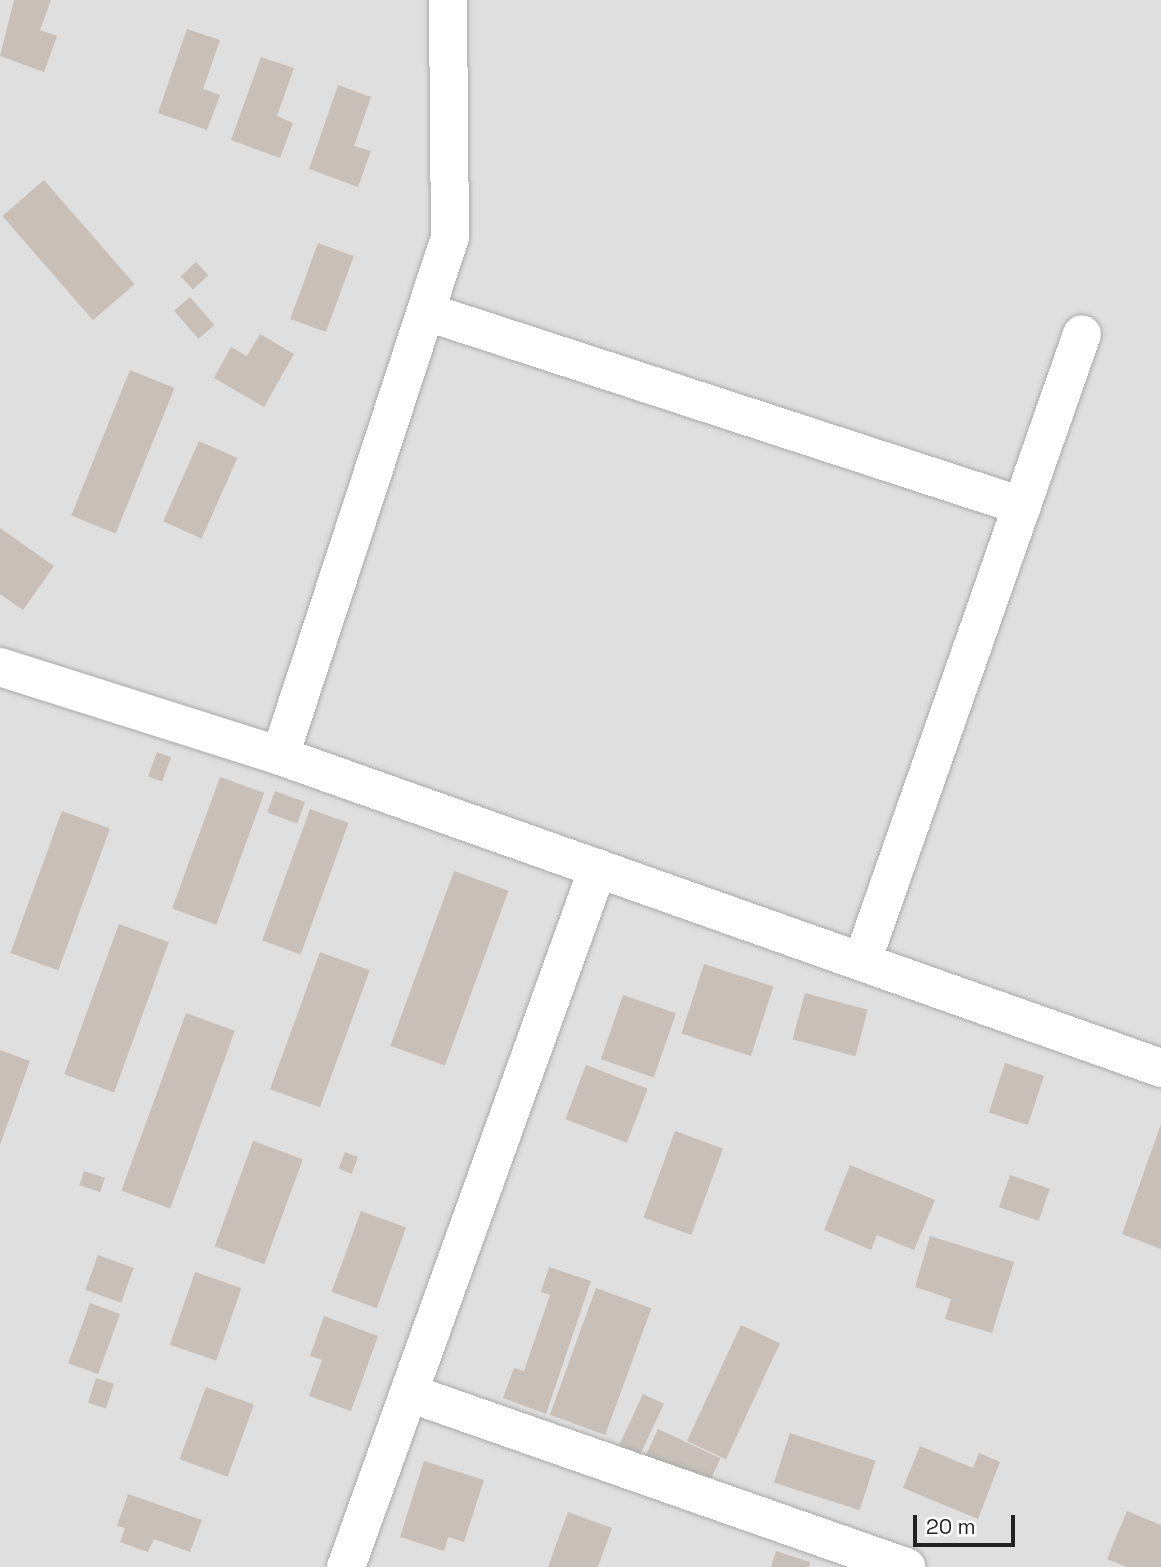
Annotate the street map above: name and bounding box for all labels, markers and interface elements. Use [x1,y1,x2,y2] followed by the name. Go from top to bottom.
[916,1500,1018,1544] scale bar
[926,1513,976,1540] text: 20 m

